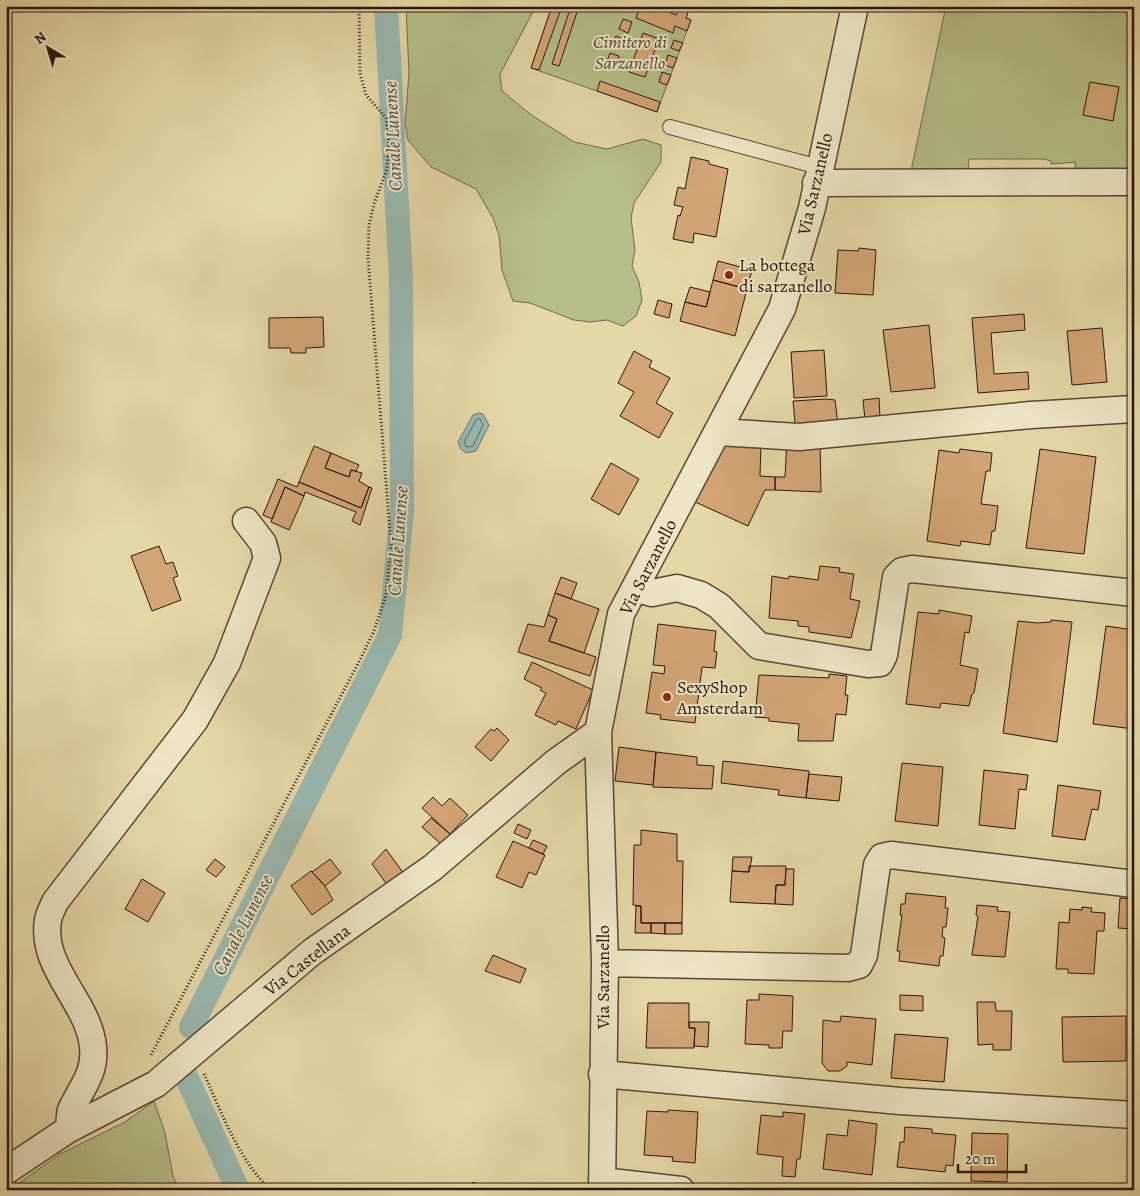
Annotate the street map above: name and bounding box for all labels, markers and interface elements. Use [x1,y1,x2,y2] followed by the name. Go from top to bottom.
[22,22,72,72] north arrow
[30,28,50,49] text: N
[593,30,667,75] park label: Cimitero di Sarzanello
[377,80,409,192] water label: Canale Lunense
[791,131,838,238] street label: Via Sarzanello
[739,253,832,298] place label: La bottega di sarzanello
[723,269,735,281] marker: La bottega di sarzanello
[381,485,415,597] water label: Canale Lunense
[613,515,682,620] street label: Via Sarzanello
[676,675,763,720] place label: SexyShop Amsterdam
[661,691,673,703] marker: SexyShop Amsterdam
[206,870,280,980] water label: Canale Lunense
[258,918,356,1002] street label: Via Castellana
[591,925,615,1030] street label: Via Sarzanello
[958,1141,1025,1173] scale bar
[965,1149,996,1169] text: 20 m

